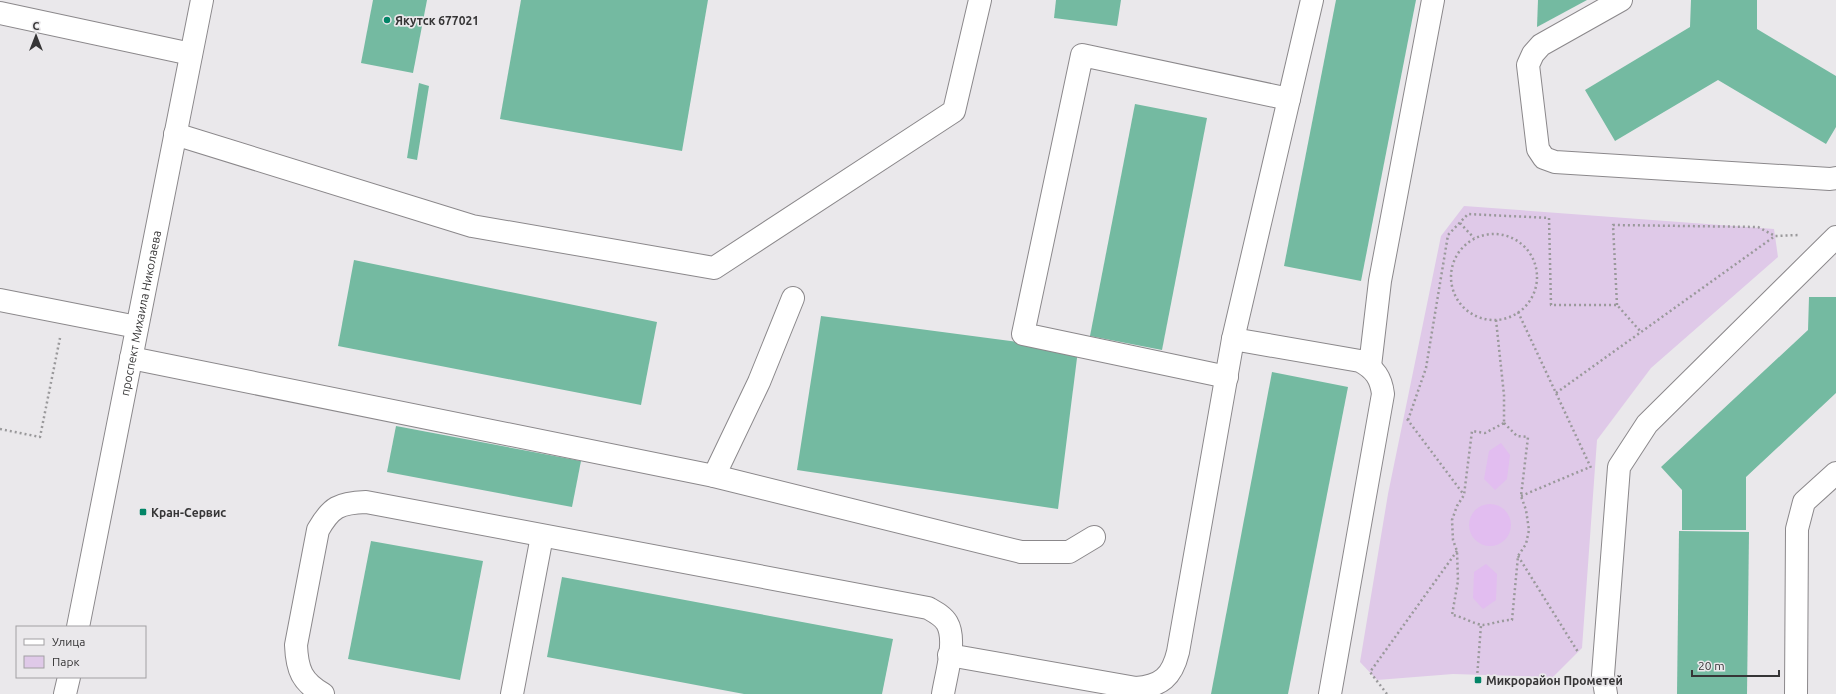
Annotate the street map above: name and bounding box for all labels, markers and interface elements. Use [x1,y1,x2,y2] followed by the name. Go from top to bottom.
[395,14,479,27] place label: Якутск 677021
[382,15,392,25] marker: Якутск 677021
[16,16,56,56] north arrow
[32,20,40,32] text: С
[117,229,163,397] street label: проспект Михаила Николаева
[151,506,226,519] place label: Кран-Сервис
[138,507,148,517] marker: Кран-Сервис
[16,626,146,678] legend
[52,635,85,648] text: Улица
[1692,652,1779,678] scale bar
[52,655,80,668] text: Парк
[1698,659,1725,672] text: 20 m
[1486,674,1623,687] place label: Микрорайон Прометей
[1473,675,1483,685] marker: Микрорайон Прометей

